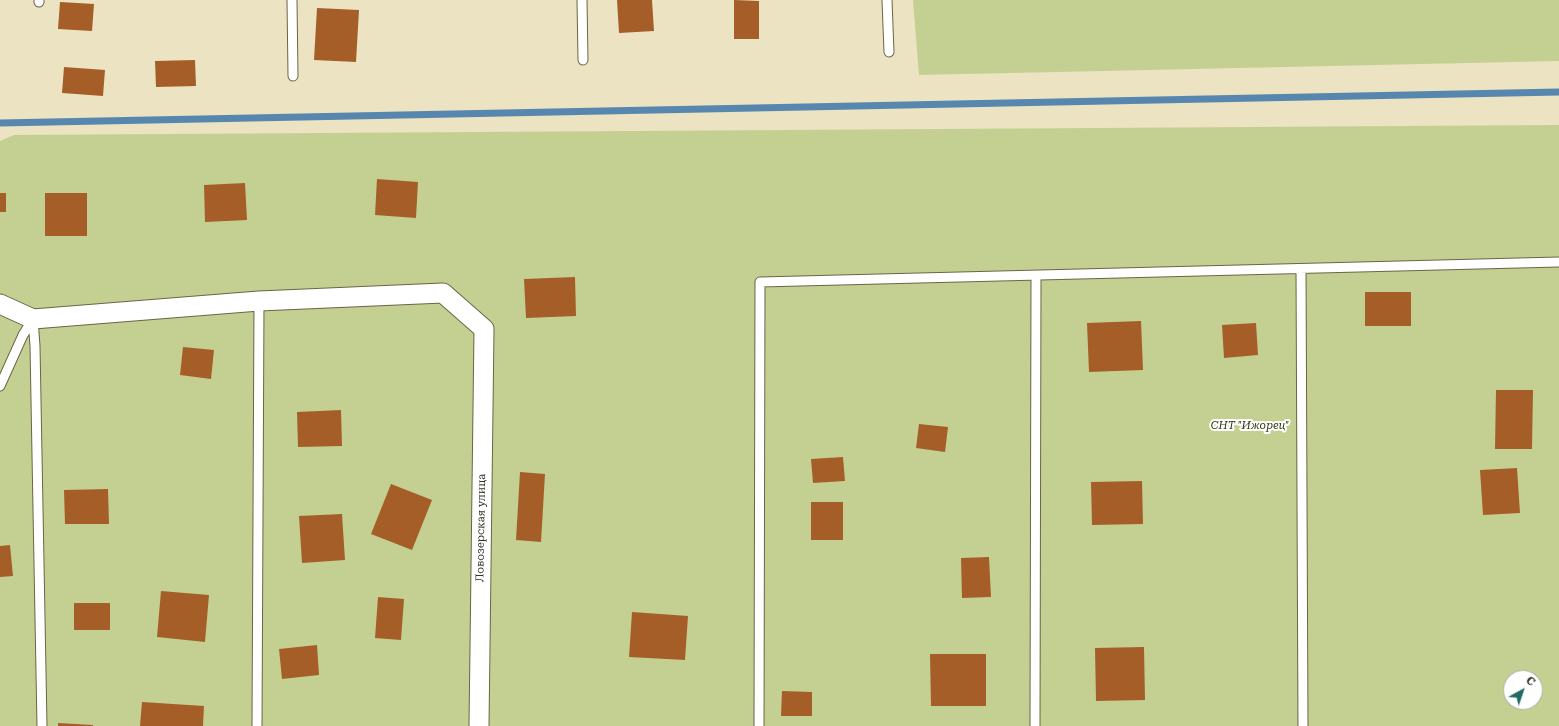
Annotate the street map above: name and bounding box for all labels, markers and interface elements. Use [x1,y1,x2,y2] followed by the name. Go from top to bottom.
[1211,419,1289,433] park label: СНТ "Ижорец"
[473,474,489,582] street label: Ловозерская улица
[1503,670,1543,710] north arrow
[1523,674,1538,689] text: С

